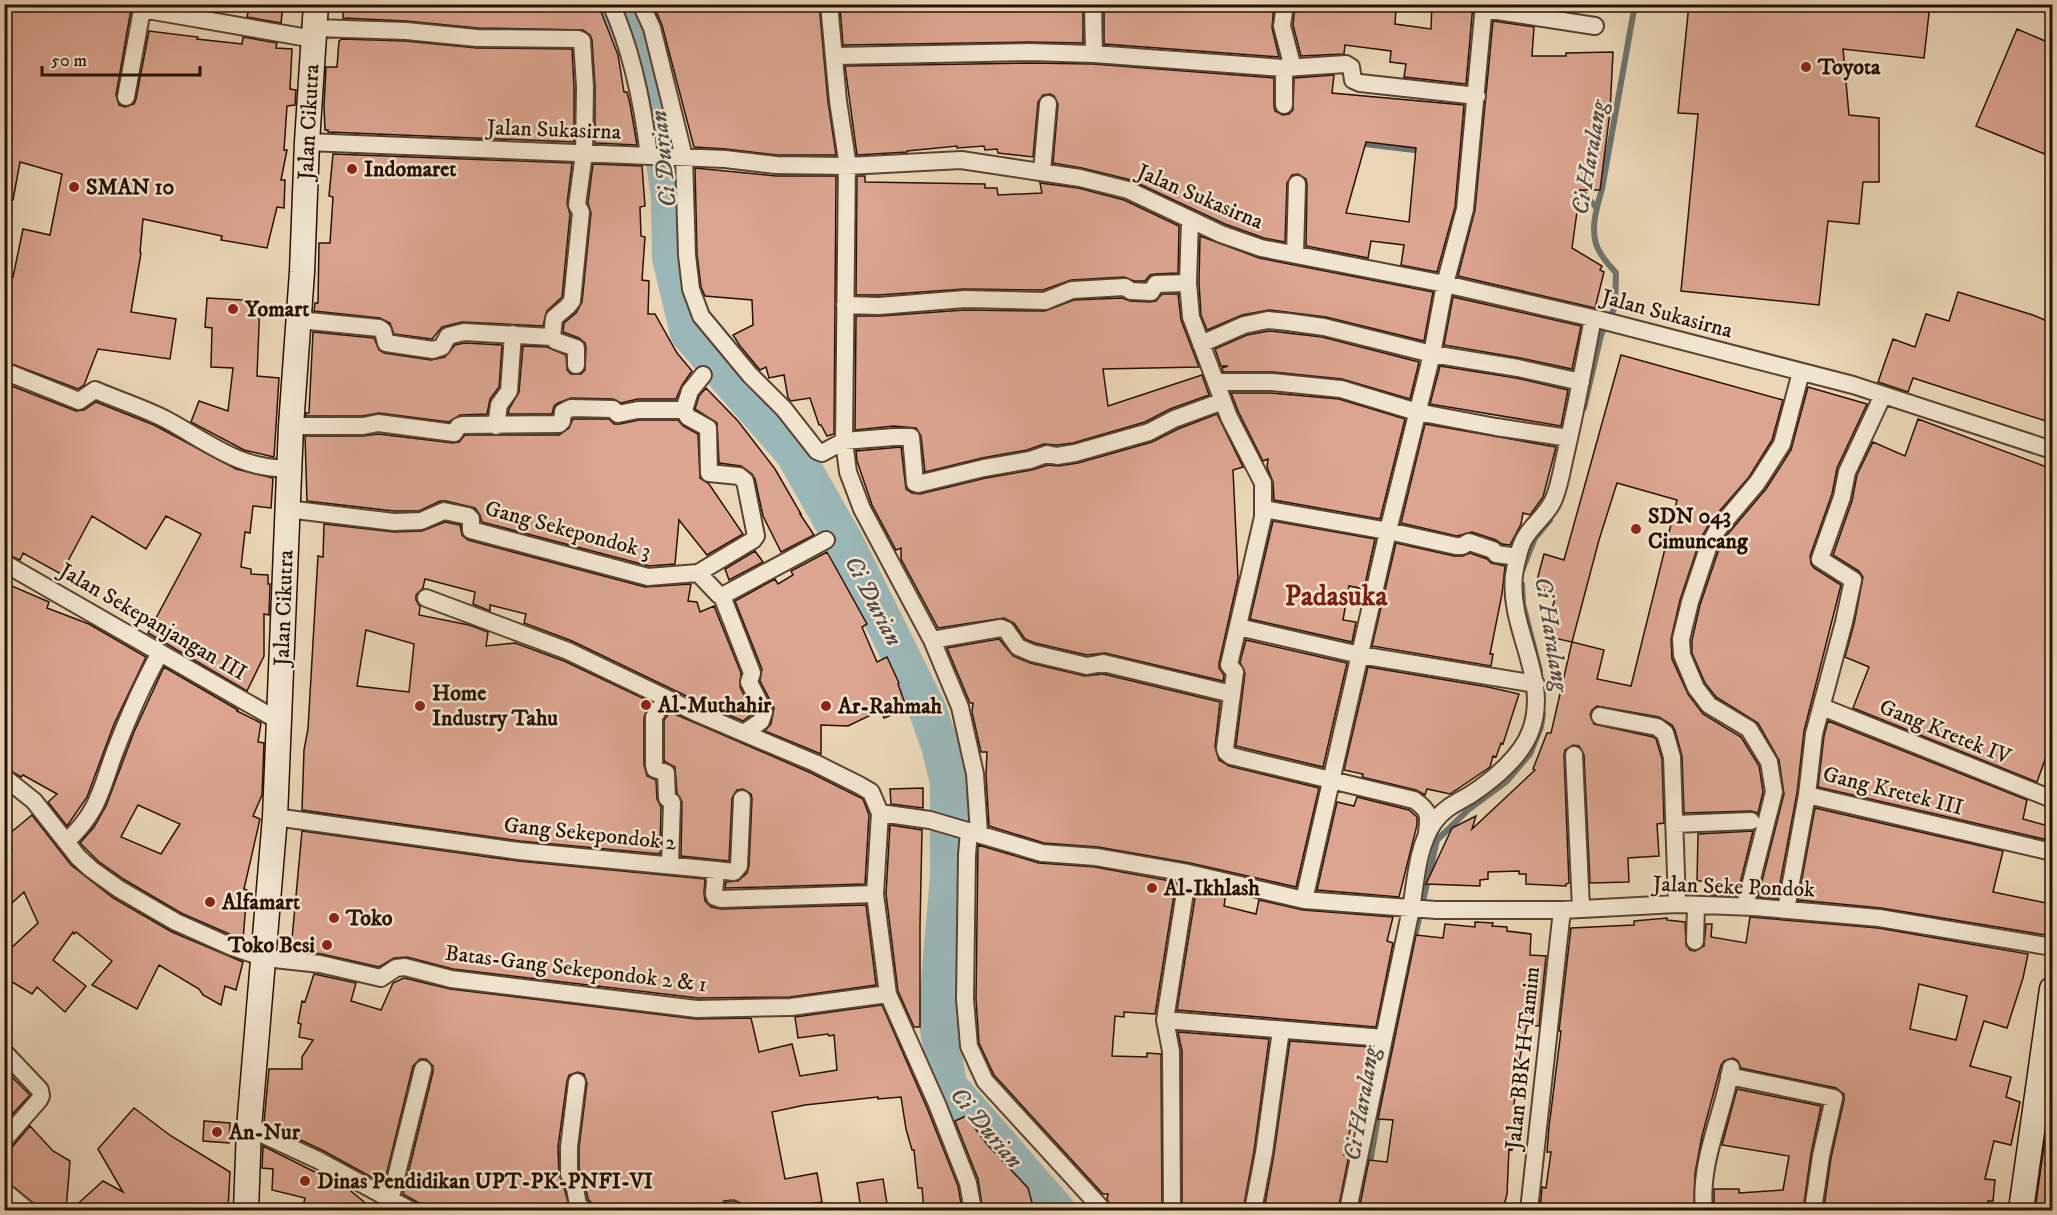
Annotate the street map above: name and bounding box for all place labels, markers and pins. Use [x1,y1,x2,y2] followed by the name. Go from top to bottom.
[1817,54,1881,81] place label: Toyota
[1799,60,1813,74] marker: Toyota
[364,156,456,183] place label: Indomaret
[345,162,359,176] marker: Indomaret
[86,174,174,201] place label: SMAN 10
[67,180,81,194] marker: SMAN 10
[244,296,309,323] place label: Yomart
[226,302,240,316] marker: Yomart
[1648,503,1749,555] place label: SDN 043 Cimuncang
[1629,522,1643,536] marker: SDN 043 Cimuncang
[432,680,558,732] place label: Home Industry Tahu
[657,692,772,719] place label: Al-Muthahir
[837,693,943,720] place label: Ar-Rahmah
[639,698,653,712] marker: Al-Muthahir
[413,699,427,713] marker: Home Industry Tahu
[819,699,833,713] marker: Ar-Rahmah
[1163,875,1260,902] place label: Al-Ikhlash
[1145,881,1159,895] marker: Al-Ikhlash
[221,889,300,916] place label: Alfamart
[203,895,217,909] marker: Alfamart
[345,905,393,932] place label: Toko
[327,911,341,925] marker: Toko
[227,932,315,959] place label: Toko Besi
[320,938,334,952] marker: Toko Besi
[228,1119,301,1146] place label: An-Nur
[210,1125,224,1139] marker: An-Nur
[317,1168,653,1195] place label: Dinas Pendidikan UPT-PK-PNFI-VI
[298,1174,312,1188] marker: Dinas Pendidikan UPT-PK-PNFI-VI

